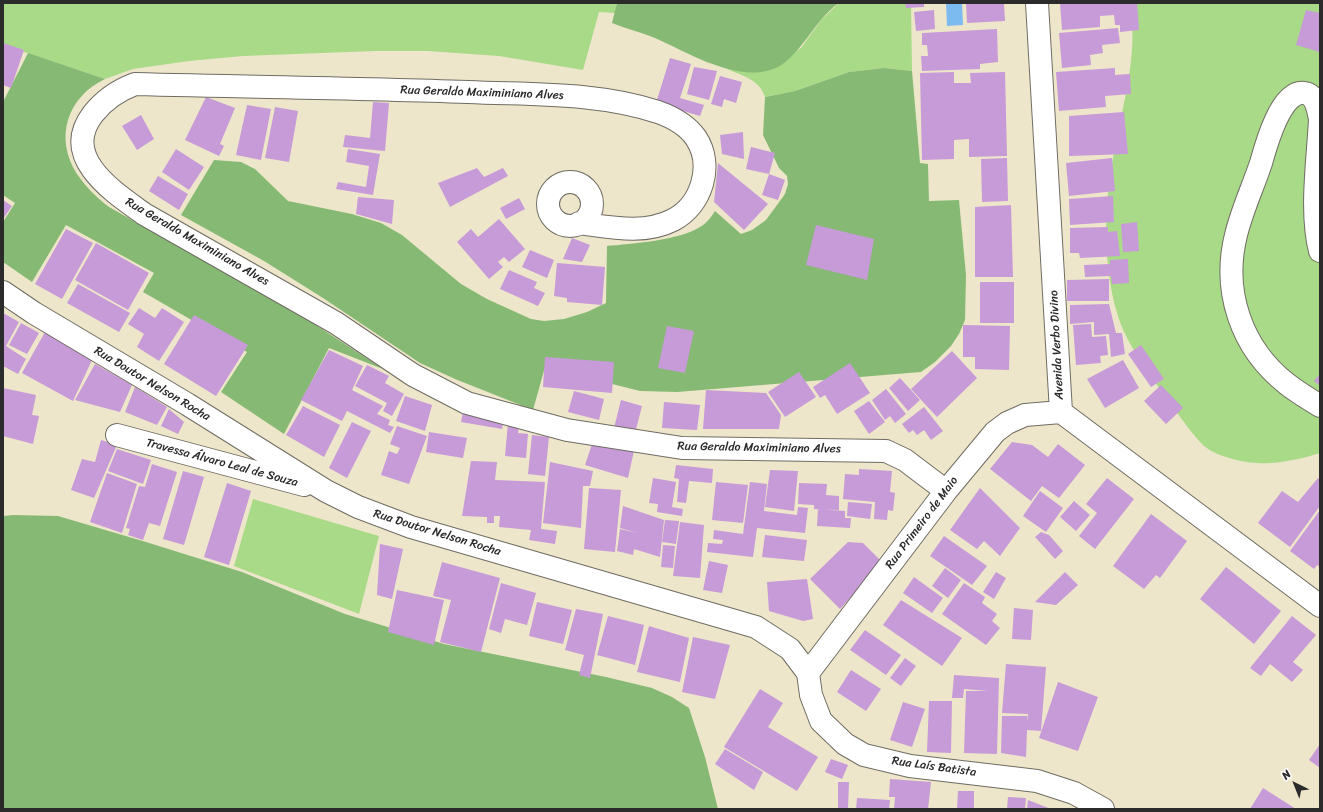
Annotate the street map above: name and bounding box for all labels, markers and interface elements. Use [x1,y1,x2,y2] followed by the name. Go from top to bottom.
[400,83,564,103] street label: Rua Geraldo Maximiniano Alves
[123,195,271,289] street label: Rua Geraldo Maximiniano Alves
[1047,290,1067,400] street label: Avenida Verbo Divino
[91,344,213,424] street label: Rua Doutor Nelson Rocha
[145,436,299,490] street label: Travessa Álvaro Leal de Souza
[677,439,841,457] street label: Rua Geraldo Maximiniano Alves
[883,474,961,572] street label: Rua Primeiro de Maio
[371,507,503,559] street label: Rua Doutor Nelson Rocha
[891,754,977,780] street label: Rua Laís Batista
[1275,764,1315,804] north arrow
[1277,765,1296,784] text: N

